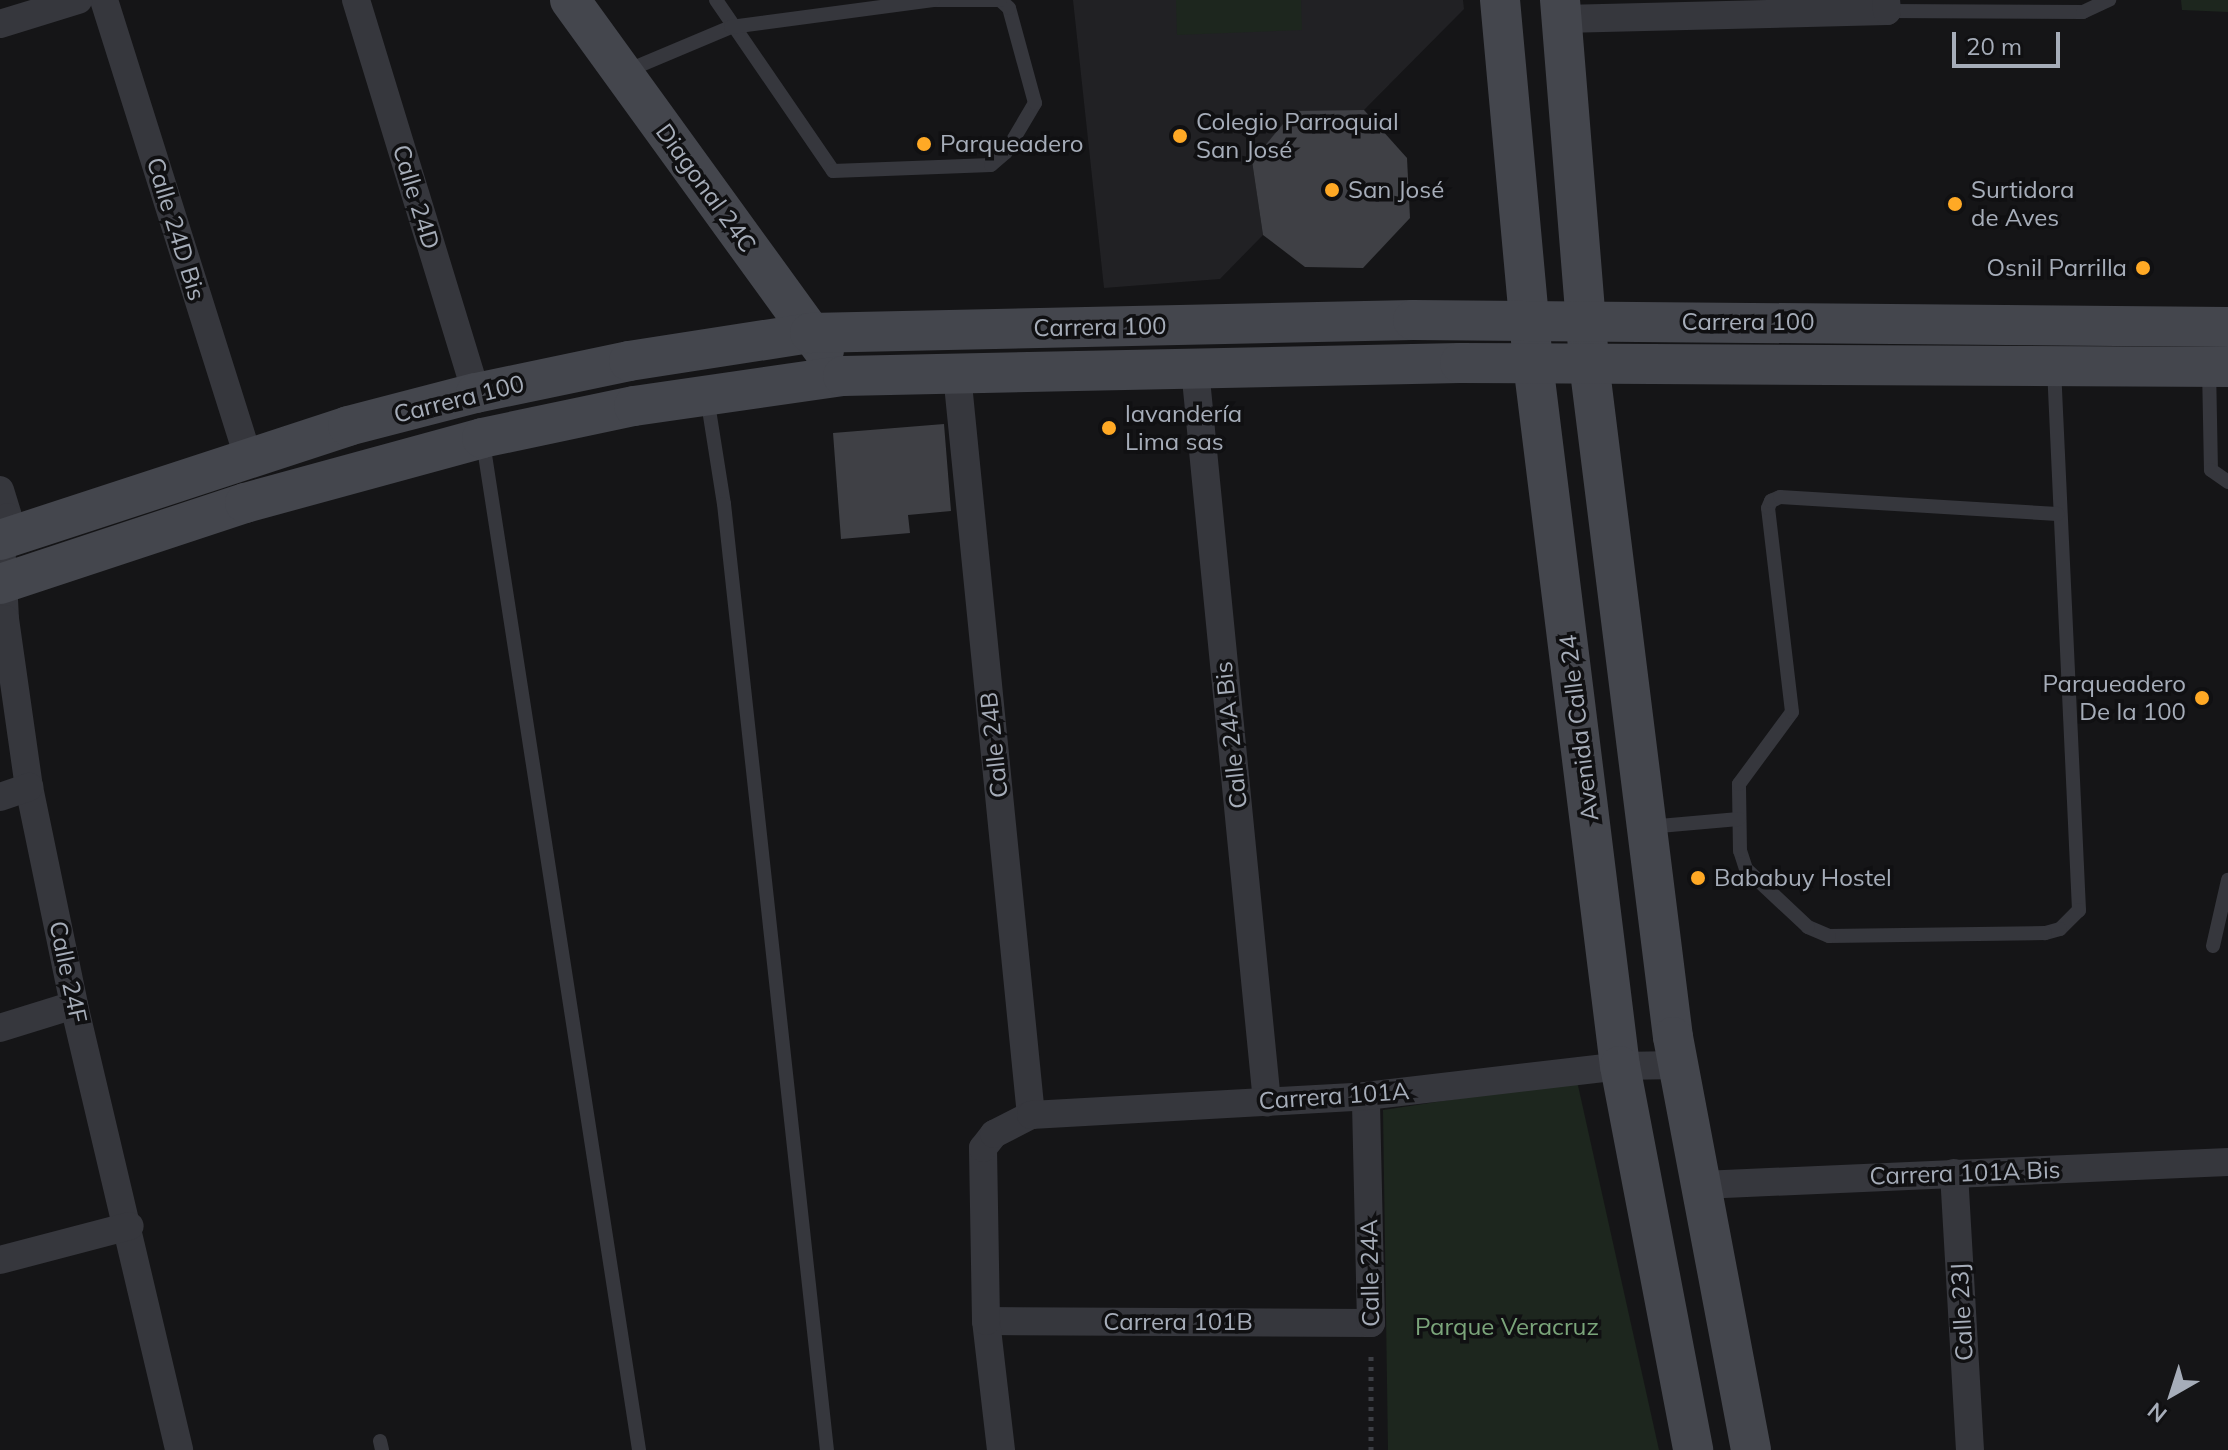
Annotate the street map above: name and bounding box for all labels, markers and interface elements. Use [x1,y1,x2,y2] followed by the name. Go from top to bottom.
[1956,16,2064,66] scale bar
[1966,31,2022,61] text: 20 m
[1196,108,1399,164] place label: Colegio Parroquial San José
[650,118,762,258] street label: Diagonal 24C
[1171,127,1189,145] marker: Colegio Parroquial San José
[940,130,1083,158] place label: Parqueadero
[915,135,933,153] marker: Parqueadero
[386,141,446,253] street label: Calle 24D
[141,154,211,304] street label: Calle 24D Bis
[1348,176,1444,204] place label: San José
[1971,176,2074,232] place label: Surtidora de Aves
[1323,181,1341,199] marker: San José
[1946,195,1964,213] marker: Surtidora de Aves
[1986,254,2127,282] place label: Osnil Parrilla
[2134,259,2152,277] marker: Osnil Parrilla
[1681,308,1815,336] street label: Carrera 100
[1033,311,1167,343] street label: Carrera 100
[391,369,527,429] street label: Carrera 100
[1125,400,1242,456] place label: lavandería Lima sas
[1100,419,1118,437] marker: lavandería Lima sas
[1553,633,1605,823] street label: Avenida Calle 24
[1209,660,1253,810] street label: Calle 24A Bis
[2043,670,2186,726] place label: Parqueadero De la 100
[2193,689,2211,707] marker: Parqueadero De la 100
[974,691,1014,799] street label: Calle 24B
[1714,864,1892,892] place label: Bababuy Hostel
[1689,869,1707,887] marker: Bababuy Hostel
[43,918,93,1026] street label: Calle 24F
[1258,1076,1410,1116] street label: Carrera 101A
[1869,1155,2061,1191] street label: Carrera 101A Bis
[1355,1219,1385,1327] street label: Calle 24A
[1945,1262,1979,1362] street label: Calle 23J
[1103,1308,1253,1336] street label: Carrera 101B
[1415,1313,1599,1341] park label: Parque Veracruz
[2132,1354,2212,1434] north arrow
[2142,1397,2172,1429] text: N

